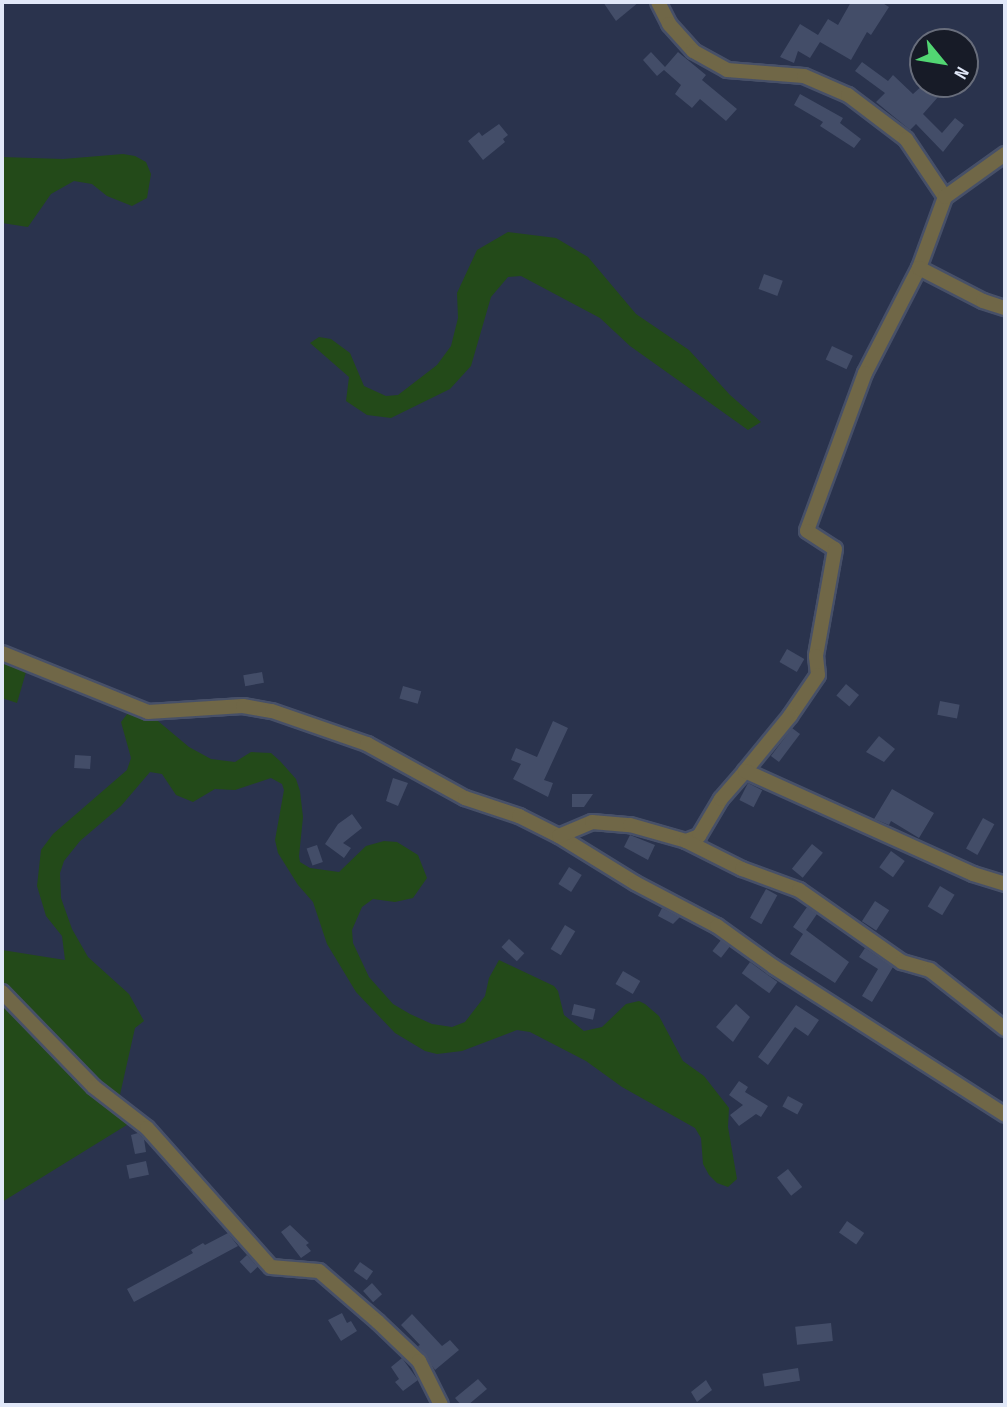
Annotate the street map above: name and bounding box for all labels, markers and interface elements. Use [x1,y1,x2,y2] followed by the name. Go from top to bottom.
[909,28,979,98] north arrow
[948,63,973,83] text: N

